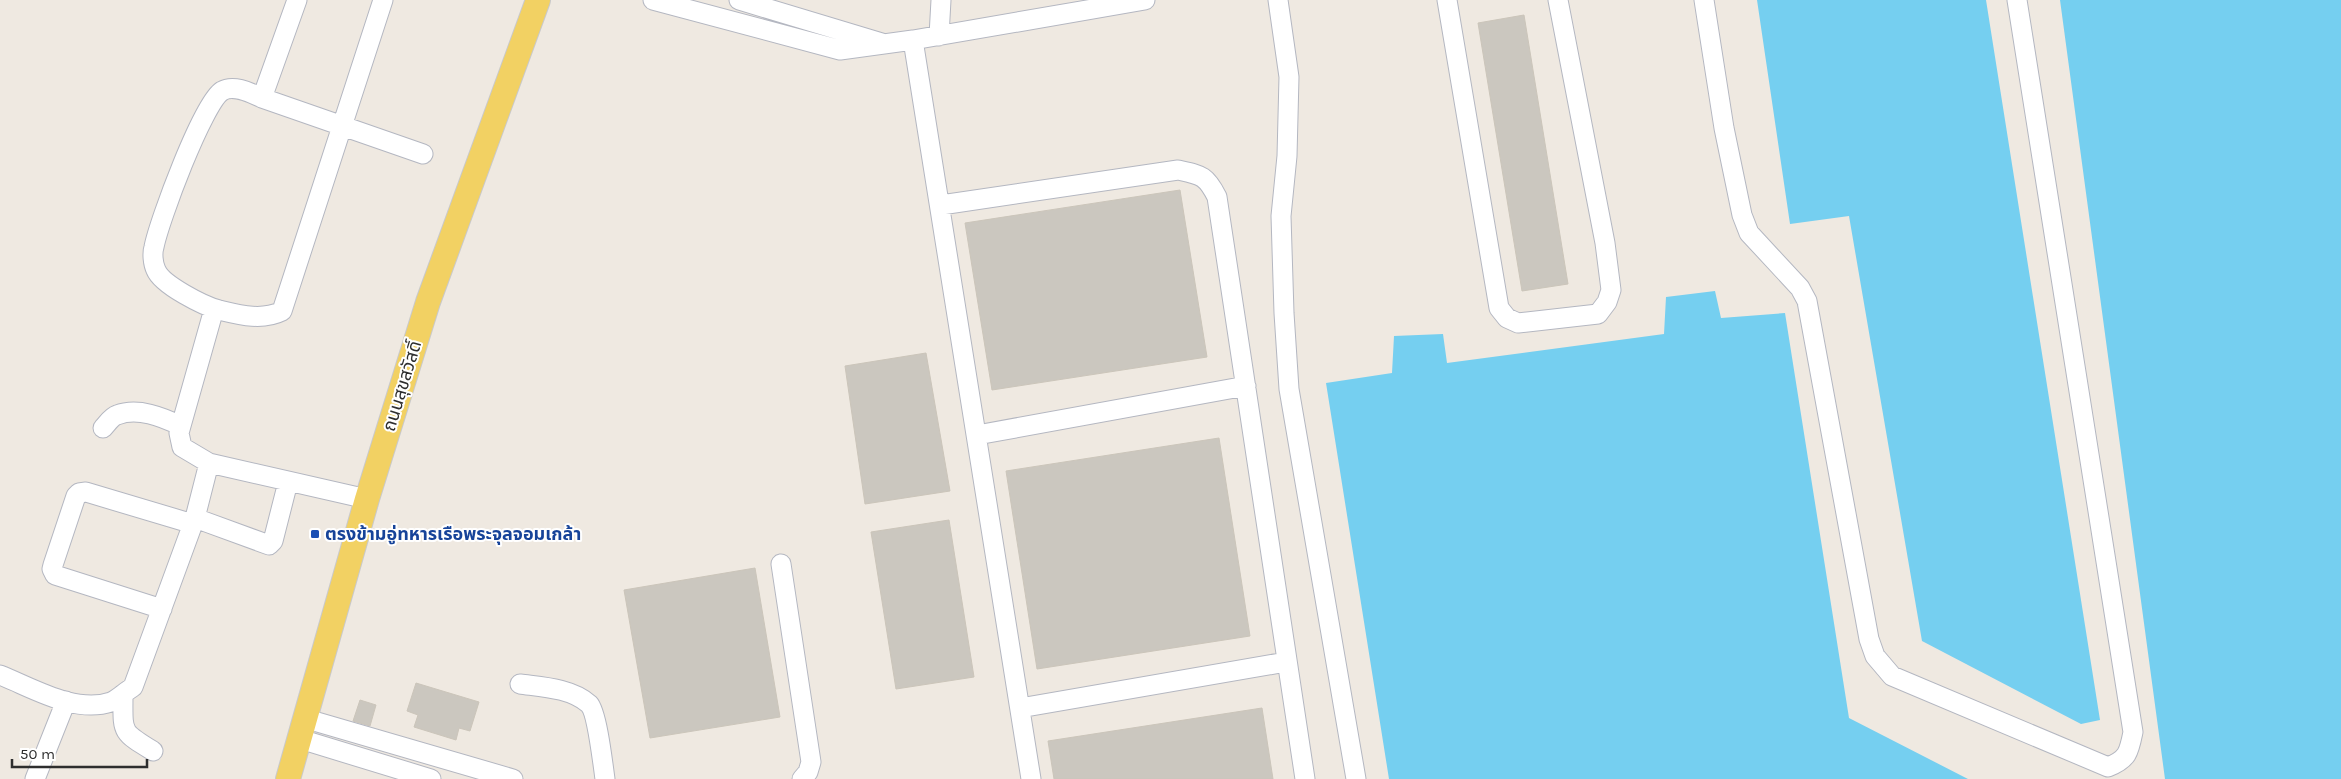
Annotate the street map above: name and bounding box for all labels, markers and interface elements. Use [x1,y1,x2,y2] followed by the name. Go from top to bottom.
[378,338,426,434] street label: ถนนสุขสวัสดิ์
[325,523,581,545] place label: ตรงข้ามอู่ทหารเรือพระจุลจอมเกล้า
[309,528,321,540] marker: ตรงข้ามอู่ทหารเรือพระจุลจอมเกล้า
[12,736,148,768] scale bar
[20,745,55,763] text: 50 m

